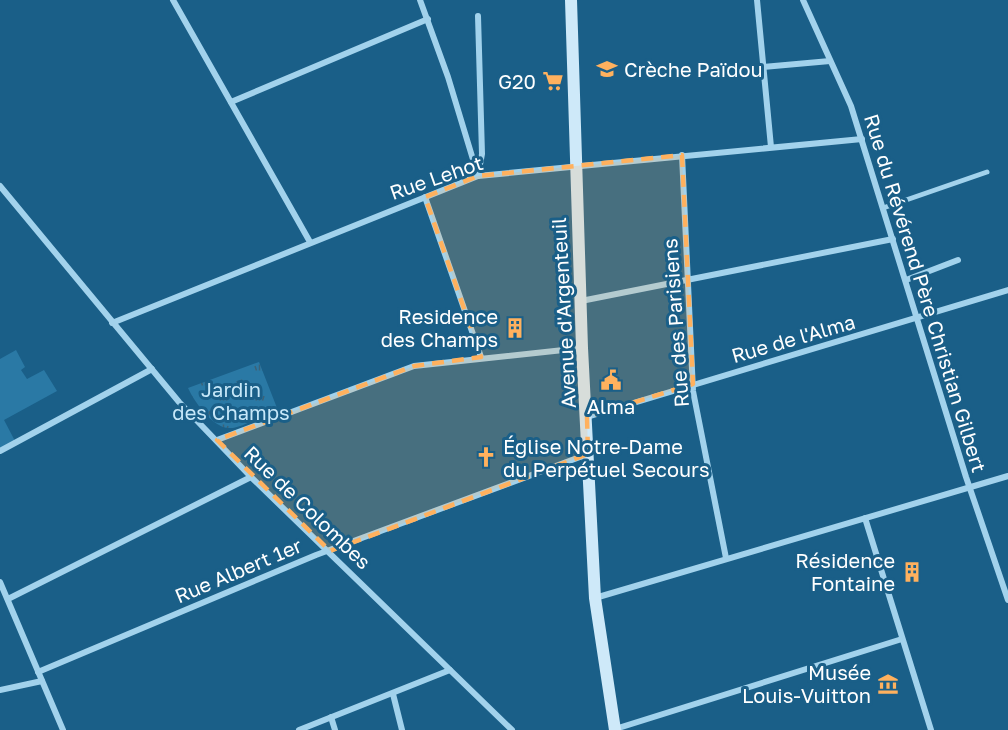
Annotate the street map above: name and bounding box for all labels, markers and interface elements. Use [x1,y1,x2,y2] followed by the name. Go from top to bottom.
[595,57,619,81] school or university icon: Crèche Païdou
[624,57,763,81] place label: Crèche Païdou
[498,69,536,93] place label: G20
[541,69,565,93] supermarket icon: G20
[860,111,992,475] street label: Rue du Révérend Père Christian Gilbert
[386,150,486,204] street label: Rue Lehot
[546,217,580,409] street label: Avenue d'Argenteuil
[657,238,693,408] street label: Rue des Parisiens
[381,304,498,351] place label: Residence des Champs
[728,309,858,367] street label: Rue de l'Alma
[503,316,527,340] building icon: Residence des Champs
[599,368,623,392] public building icon: Alma
[172,377,290,424] park label: Jardin des Champs
[587,394,635,418] place label: Alma
[503,434,710,481] place label: Église Notre-Dame du Perpétuel Secours
[240,440,376,574] street label: Rue de Colombes
[474,445,498,469] church icon: Église Notre-Dame du Perpétuel Secours
[171,532,305,608] street label: Rue Albert 1er
[795,548,895,595] place label: Résidence Fontaine
[900,560,924,584] building icon: Résidence Fontaine
[742,660,871,707] place label: Musée Louis-Vuitton
[876,672,900,696] museum icon: Musée Louis-Vuitton

